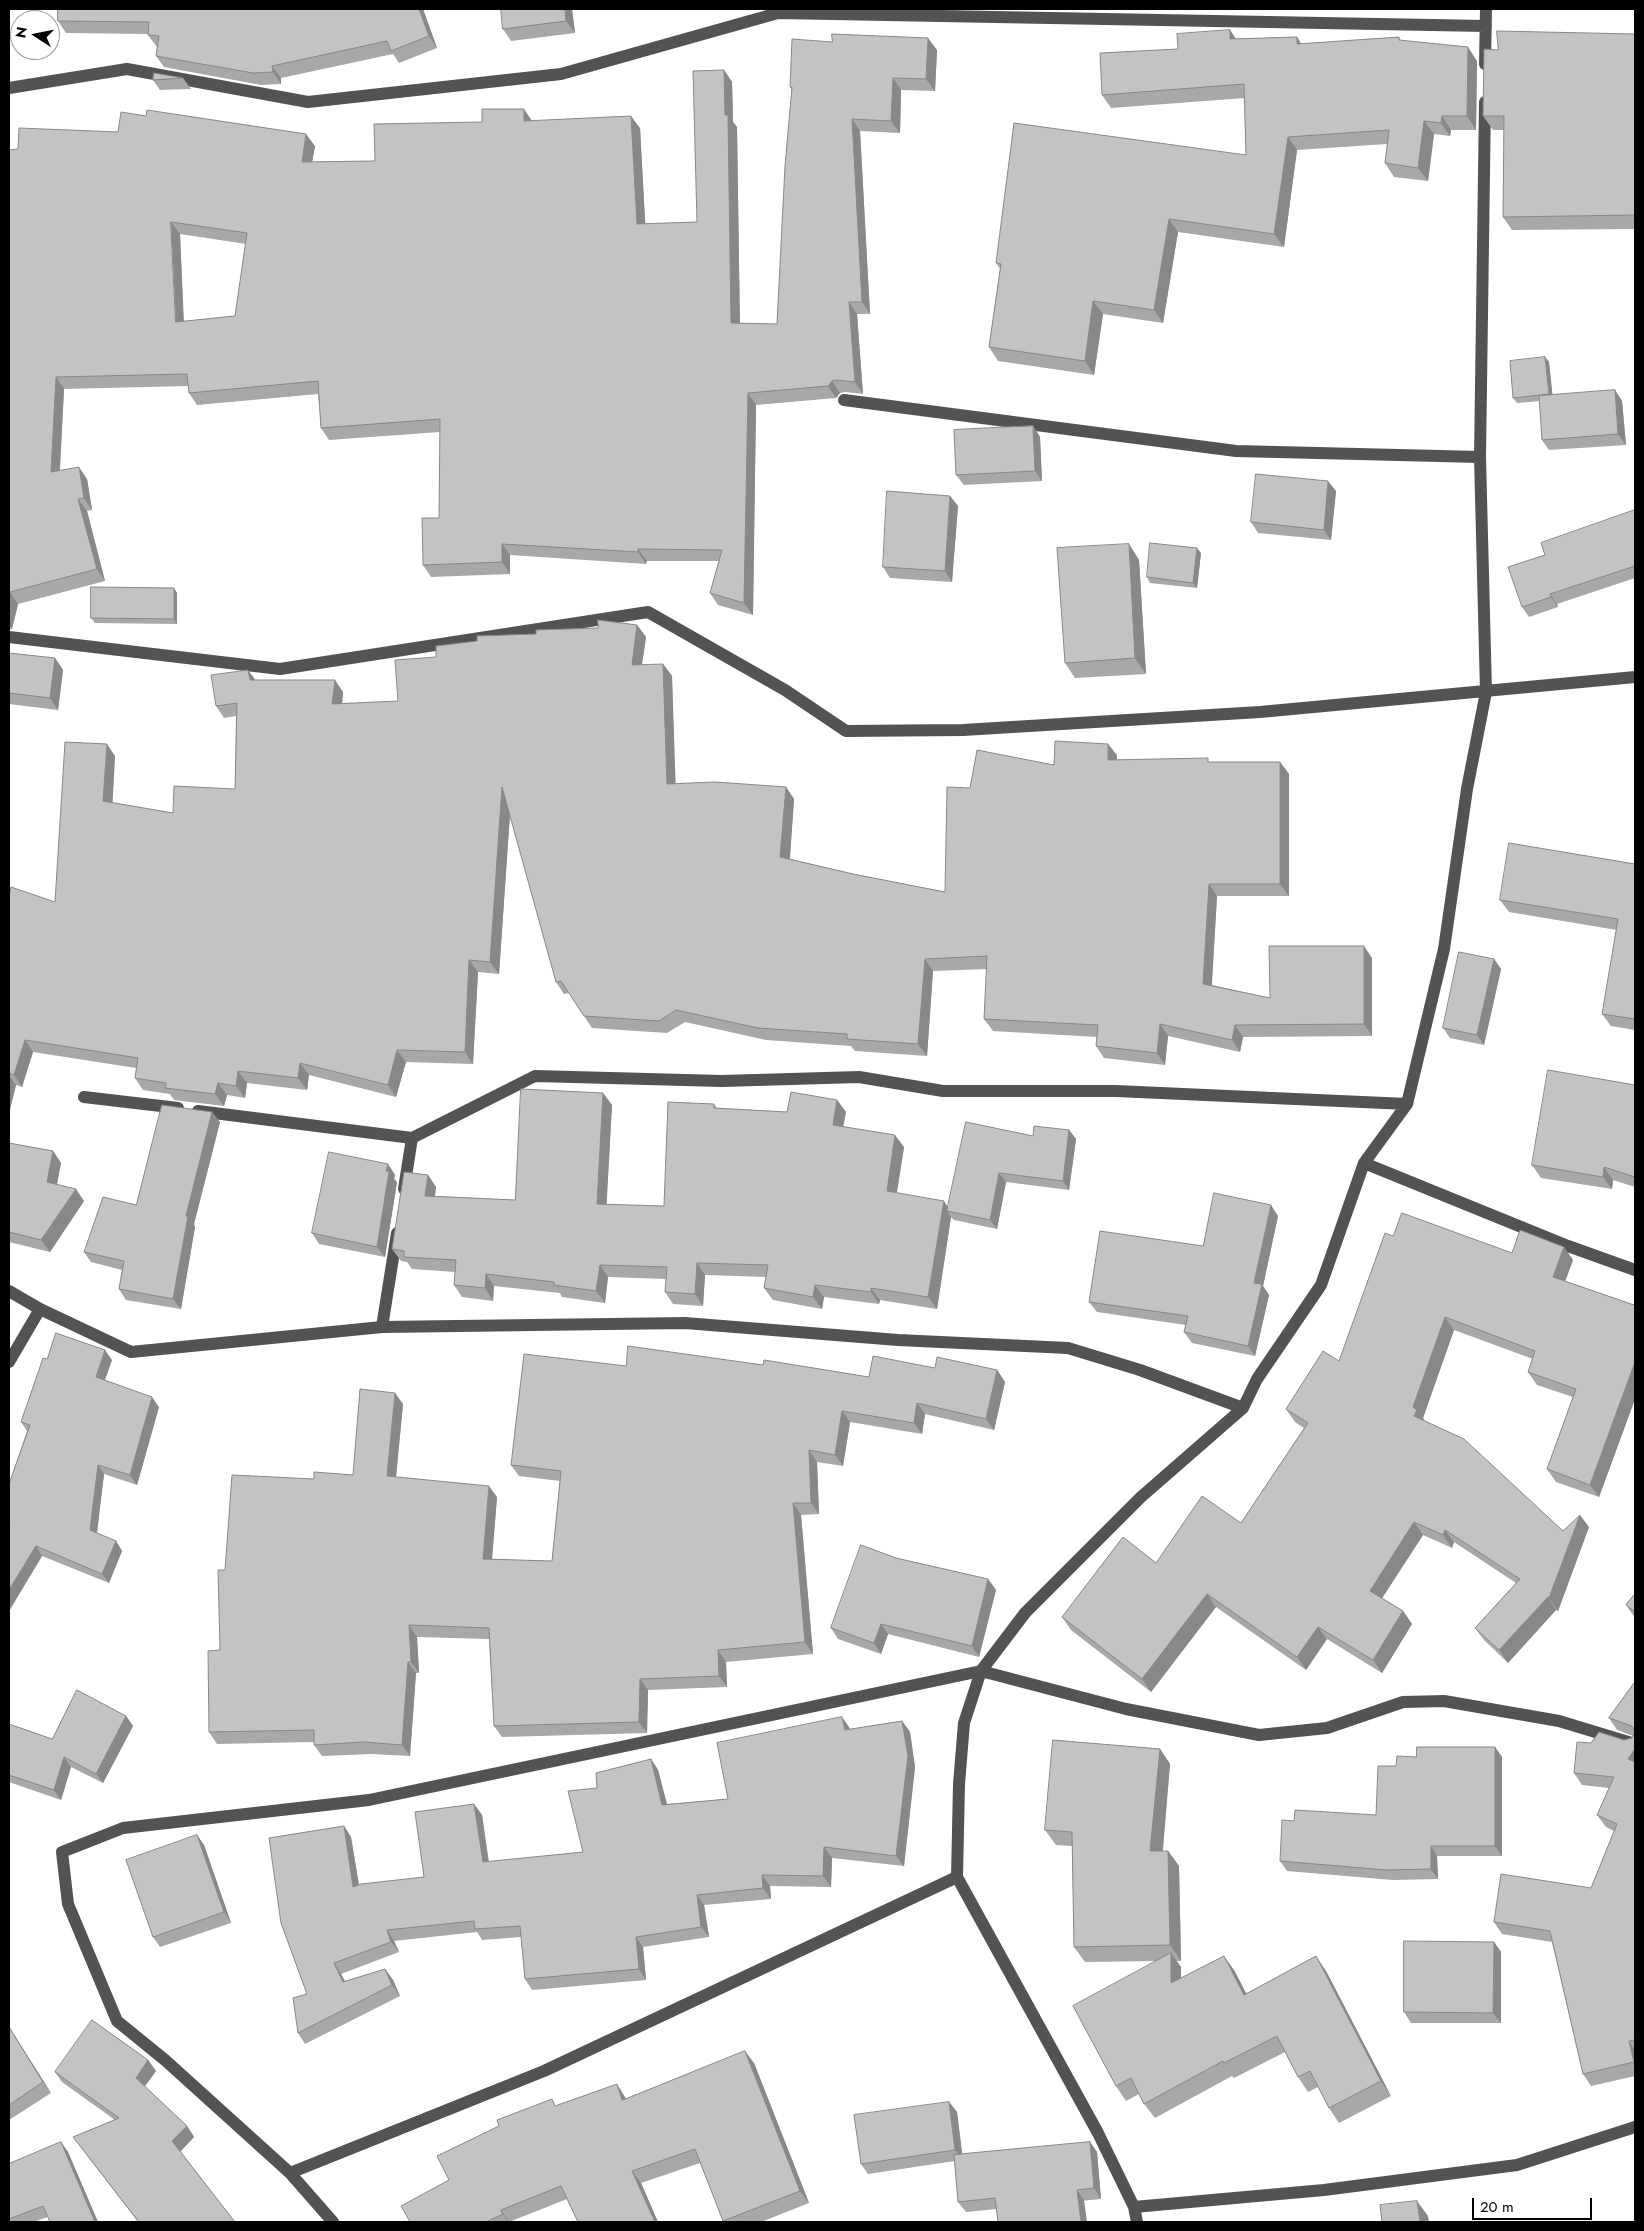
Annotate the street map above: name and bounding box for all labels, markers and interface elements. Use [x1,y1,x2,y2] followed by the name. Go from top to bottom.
[10,10,60,60] north arrow
[10,25,32,40] text: N
[1474,2188,1594,2220] scale bar
[1480,2196,1514,2218] text: 20 m

